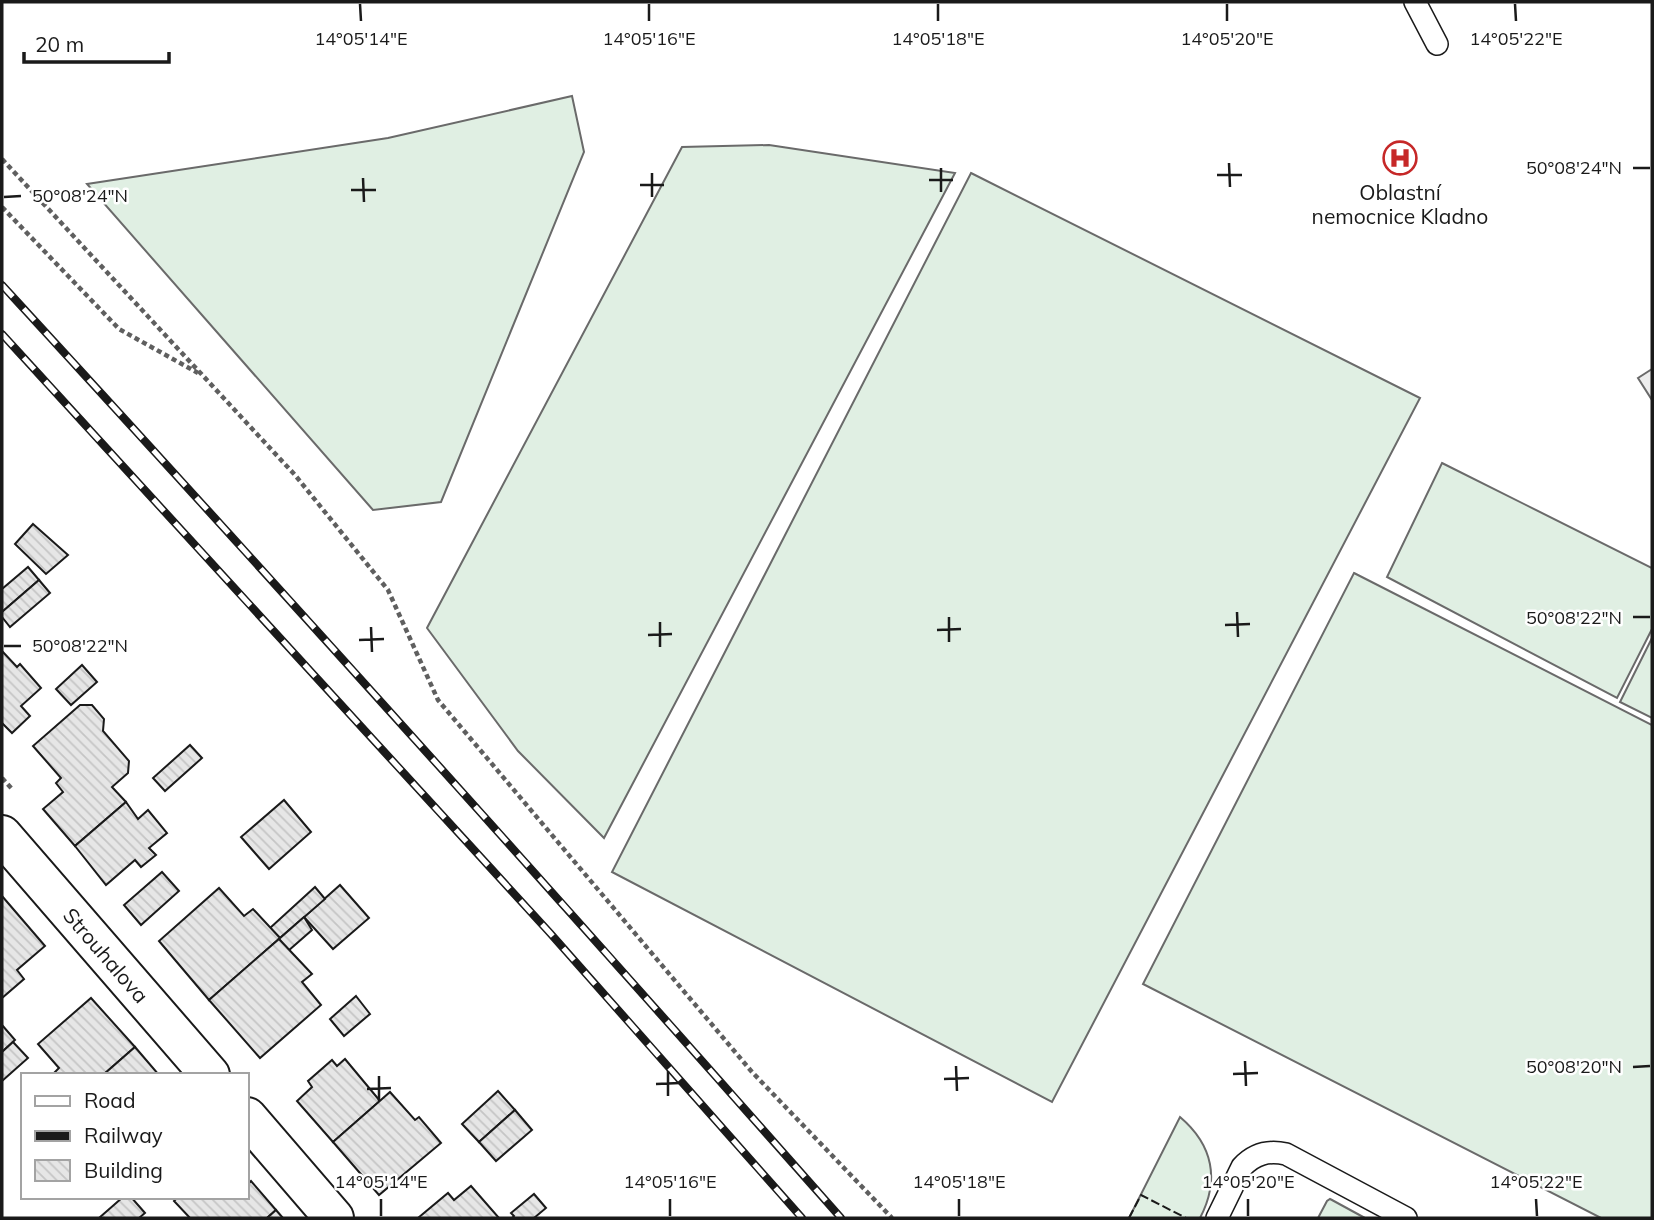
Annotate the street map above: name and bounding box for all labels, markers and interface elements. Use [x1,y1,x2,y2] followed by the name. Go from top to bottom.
[24,21,170,65] scale bar
[314,27,408,50] text: 14°05'14"E
[602,27,696,50] text: 14°05'16"E
[891,27,985,50] text: 14°05'18"E
[1180,27,1274,50] text: 14°05'20"E
[1469,27,1563,50] text: 14°05'22"E
[35,31,84,57] text: 20 m
[1381,139,1419,177] hospital icon: Oblastní nemocnice Kladno
[1526,156,1622,179] text: 50°08'24"N
[1312,179,1488,229] place label: Oblastní nemocnice Kladno
[32,184,128,207] text: 50°08'24"N
[1526,606,1622,629] text: 50°08'22"N
[32,634,128,657] text: 50°08'22"N
[58,902,154,1008] street label: Strouhalova
[1526,1055,1622,1078] text: 50°08'20"N
[21,1073,248,1199] legend
[84,1087,135,1113] text: Road
[84,1122,163,1148] text: Railway
[84,1157,163,1183] text: Building
[334,1170,428,1193] text: 14°05'14"E
[623,1170,717,1193] text: 14°05'16"E
[912,1170,1006,1193] text: 14°05'18"E
[1201,1170,1295,1193] text: 14°05'20"E
[1489,1170,1583,1193] text: 14°05'22"E

